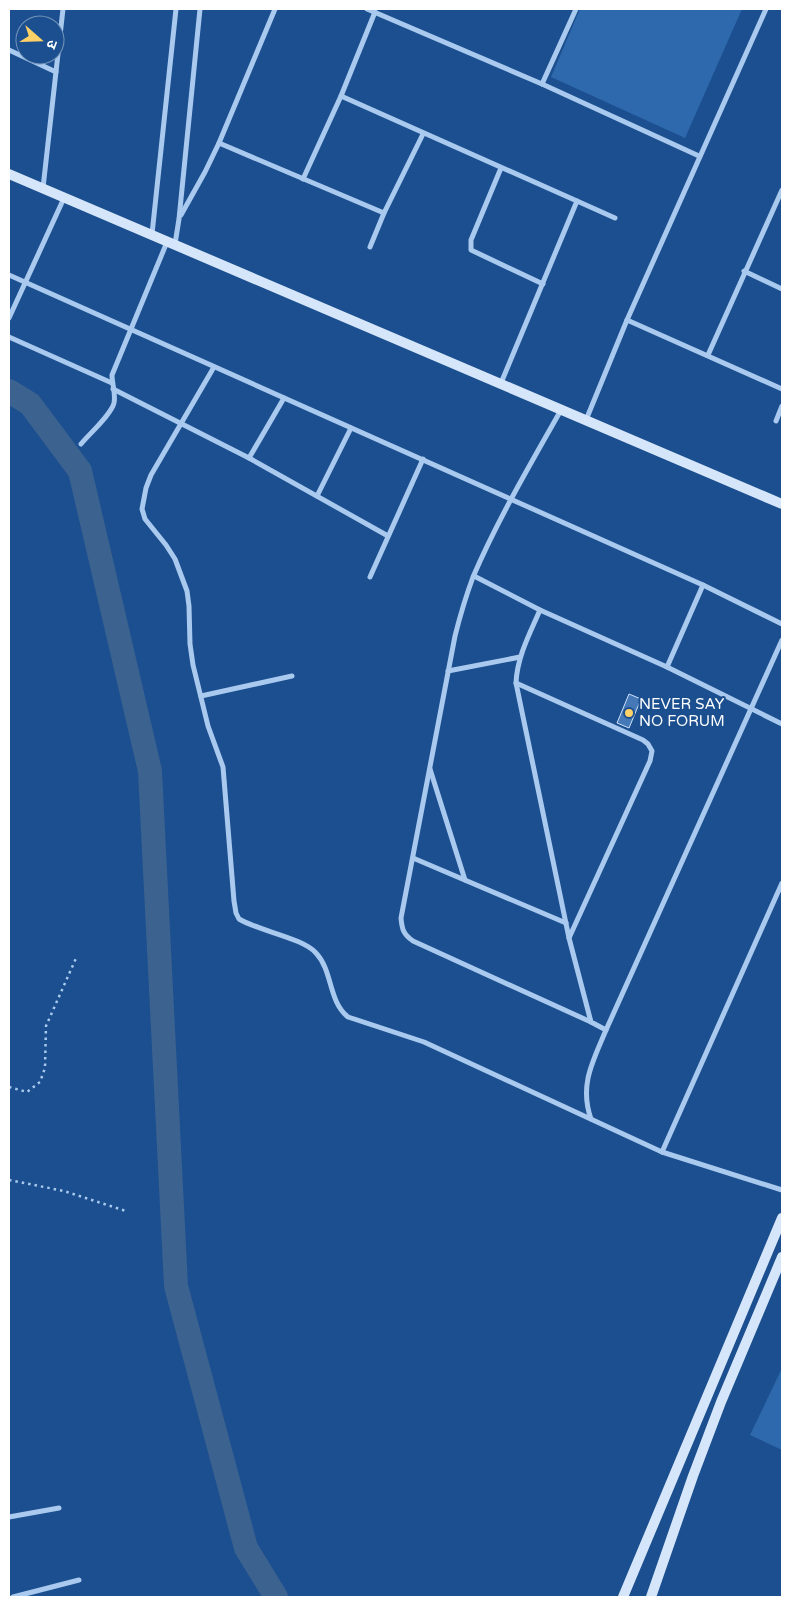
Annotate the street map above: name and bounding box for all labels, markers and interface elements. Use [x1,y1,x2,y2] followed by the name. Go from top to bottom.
[15,15,65,65] north arrow
[42,38,61,52] text: उ
[639,695,725,730] place label: NEVER SAY NO FORUM
[623,707,635,719] marker: NEVER SAY NO FORUM

